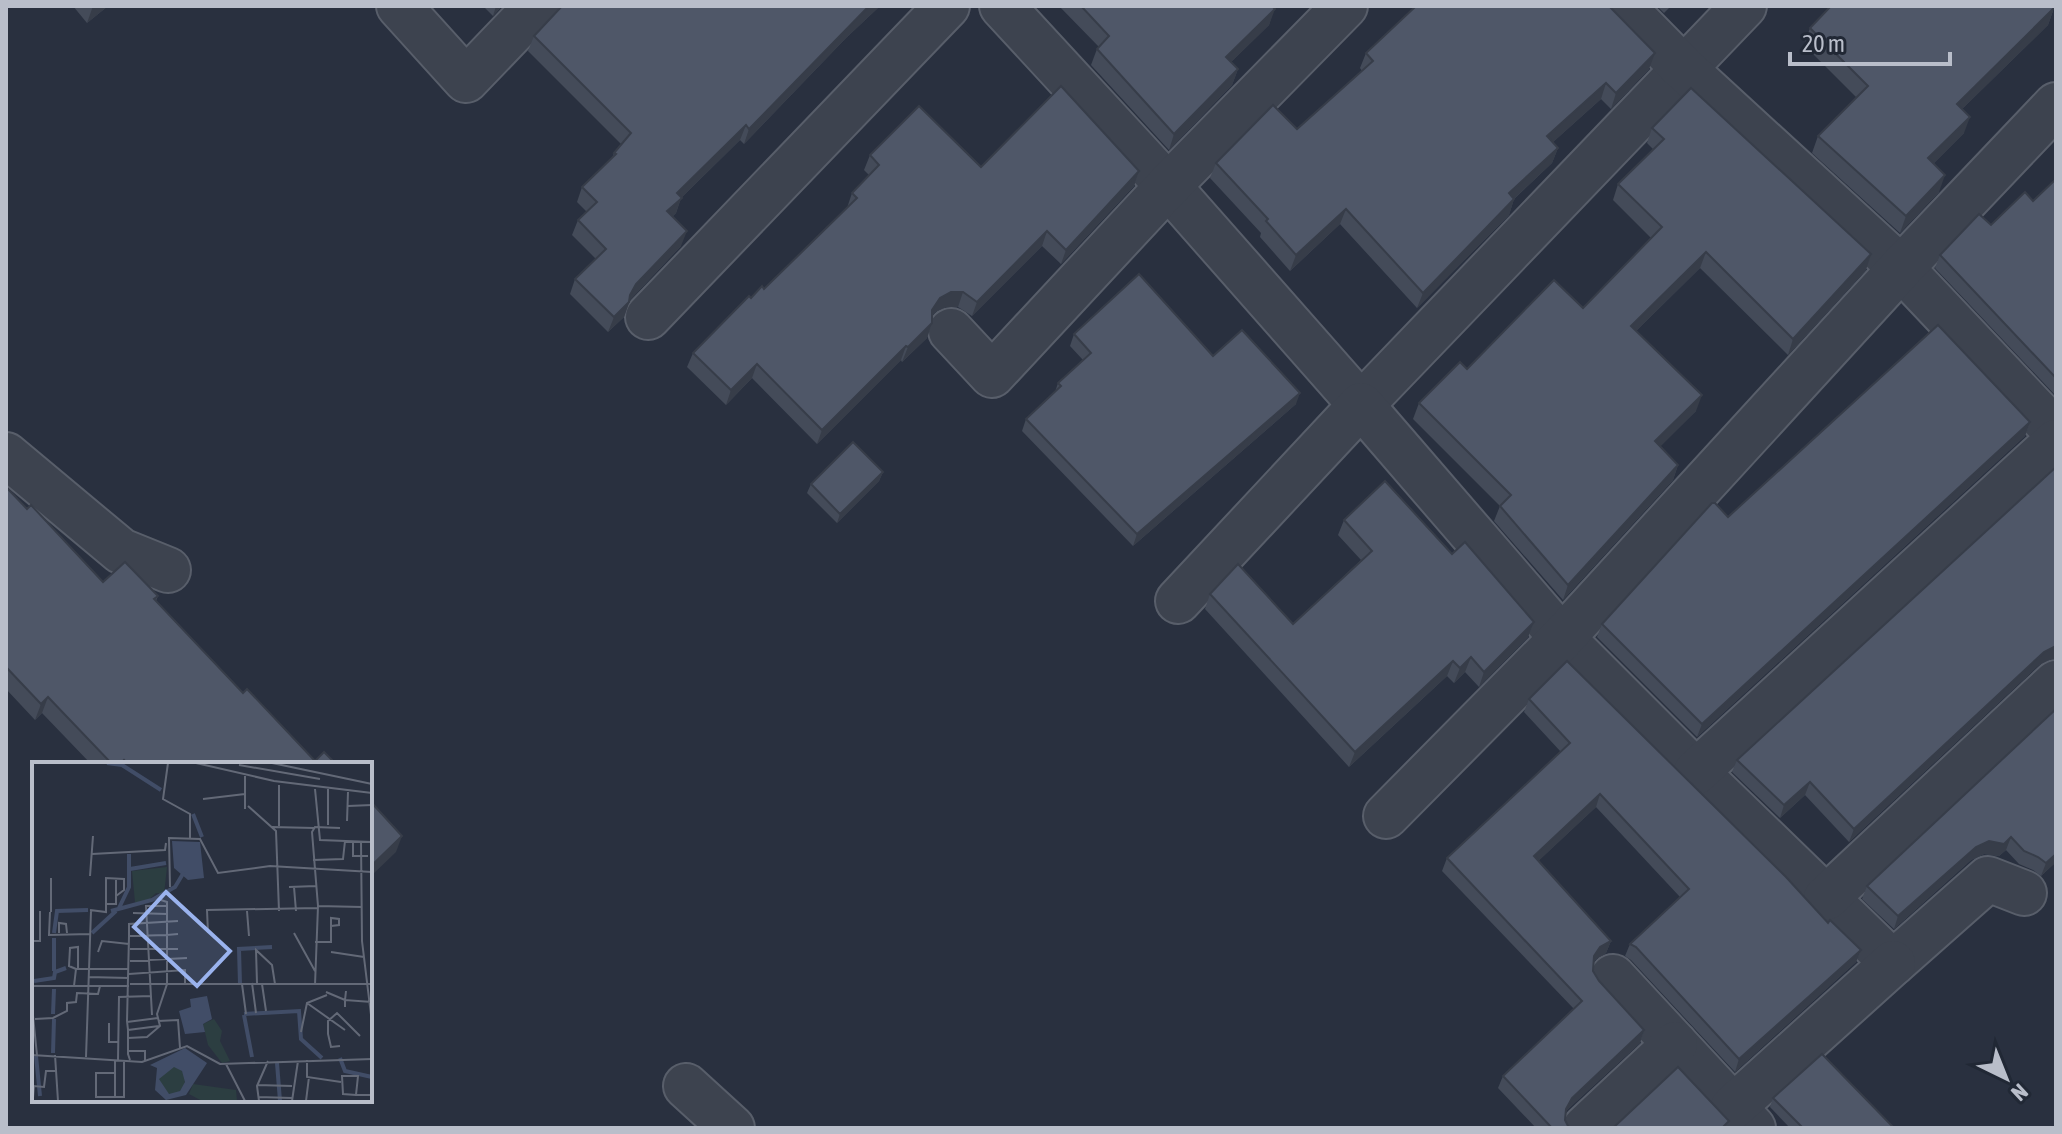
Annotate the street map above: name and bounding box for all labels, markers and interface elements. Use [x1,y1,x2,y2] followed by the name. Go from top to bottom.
[1790,16,1950,66] scale bar
[1802,30,1845,57] text: 20 m
[32,762,372,1102] inset map
[1966,1038,2046,1118] north arrow
[2006,1079,2033,1107] text: N

